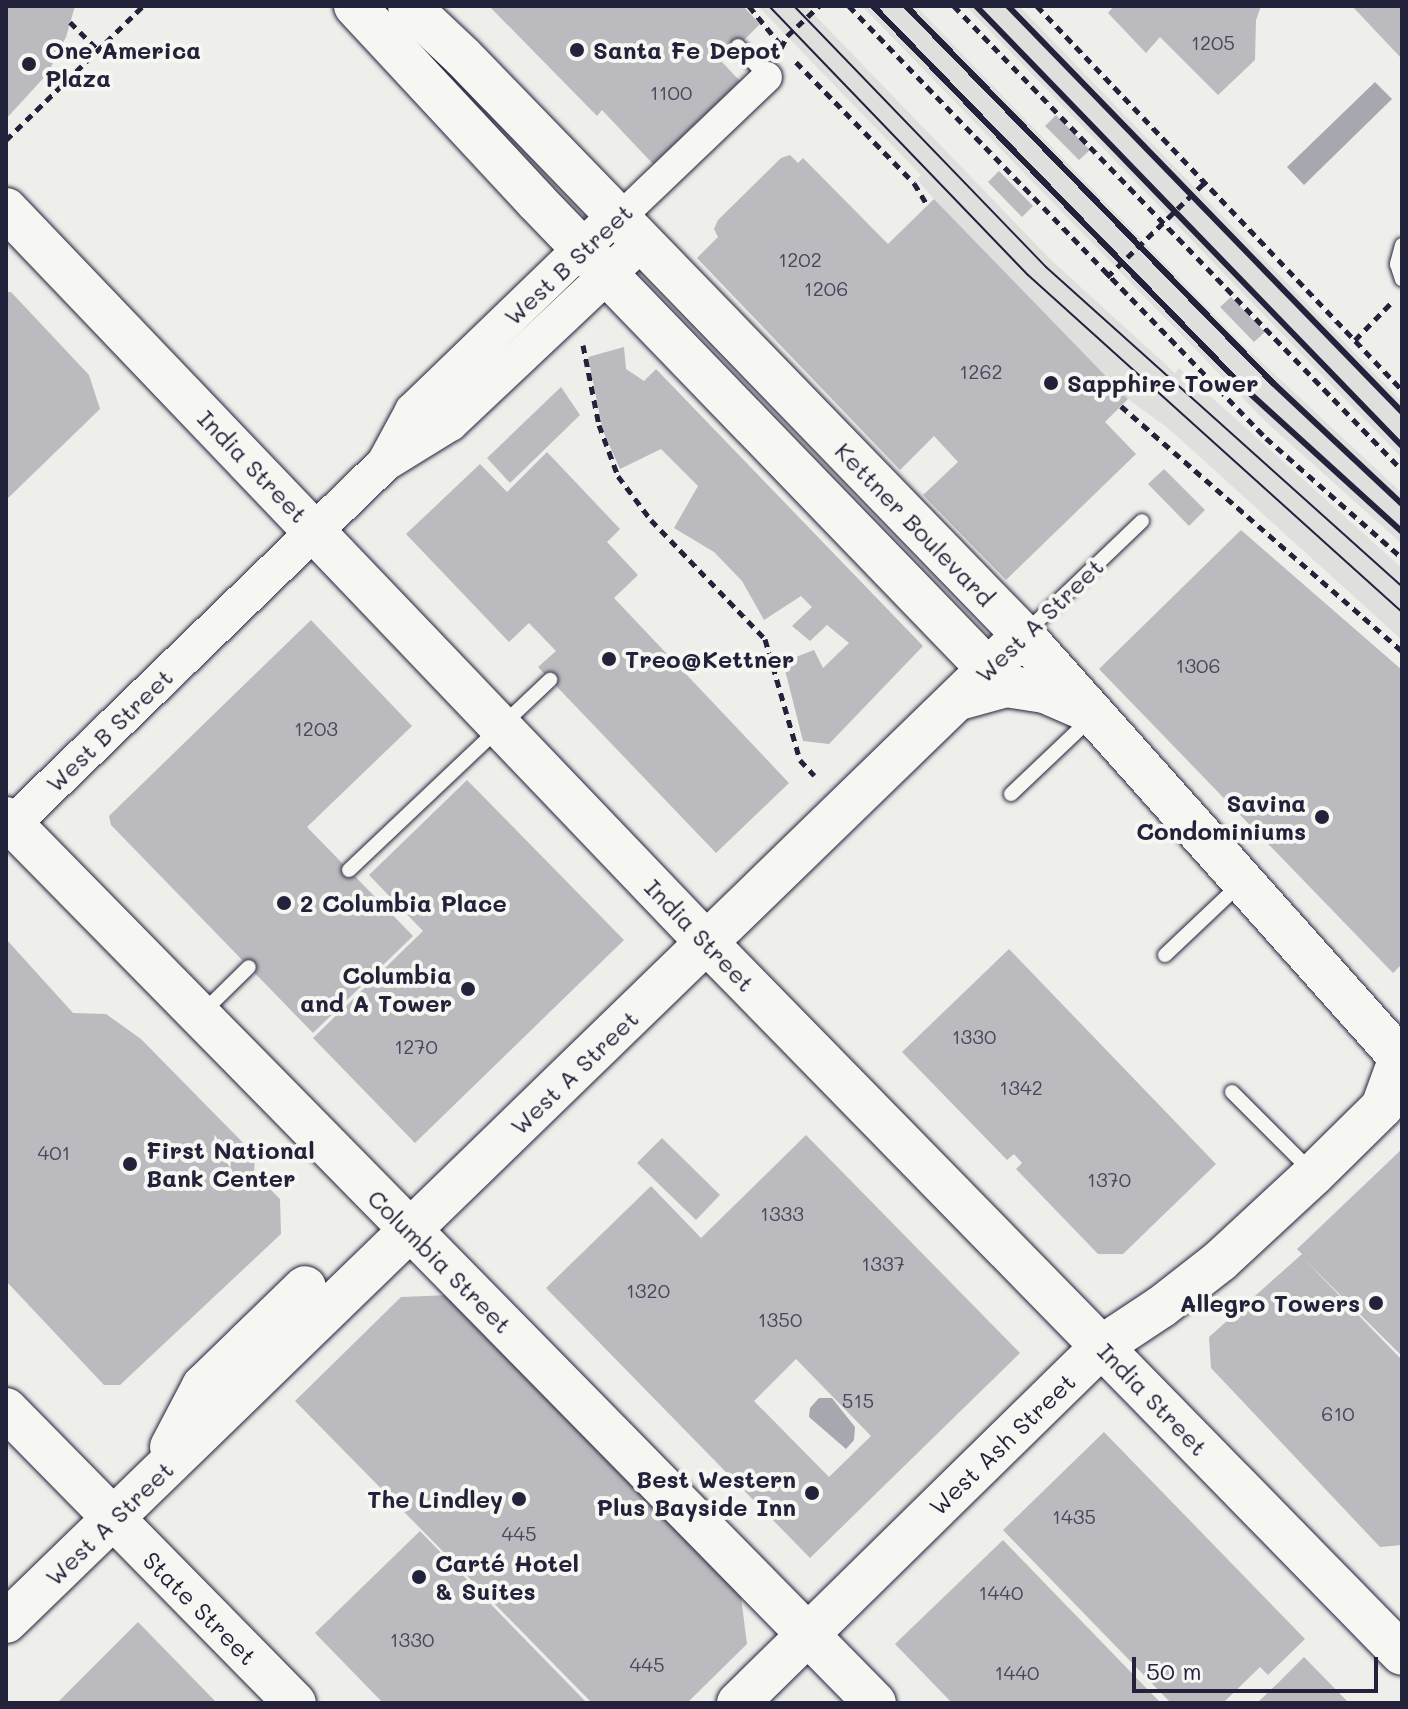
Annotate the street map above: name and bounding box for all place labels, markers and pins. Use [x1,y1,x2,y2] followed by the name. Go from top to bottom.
[45,36,201,92] place label: One America Plaza
[593,36,781,64] place label: Santa Fe Depot
[568,41,586,59] marker: Santa Fe Depot
[20,55,38,73] marker: One America Plaza
[1067,369,1259,397] place label: Sapphire Tower
[1042,374,1060,392] marker: Sapphire Tower
[625,645,794,673] place label: Treo@Kettner
[600,650,618,668] marker: Treo@Kettner
[1136,789,1306,845] place label: Savina Condominiums
[1313,808,1331,826] marker: Savina Condominiums
[300,889,507,917] place label: 2 Columbia Place
[275,894,293,912] marker: 2 Columbia Place
[300,961,452,1017] place label: Columbia and A Tower
[459,980,477,998] marker: Columbia and A Tower
[146,1136,315,1192] place label: First National Bank Center
[121,1155,139,1173] marker: First National Bank Center
[1180,1289,1360,1317] place label: Allegro Towers
[1367,1294,1385,1312] marker: Allegro Towers
[597,1465,796,1521] place label: Best Western Plus Bayside Inn
[803,1484,821,1502] marker: Best Western Plus Bayside Inn
[367,1485,503,1513] place label: The Lindley
[510,1490,528,1508] marker: The Lindley
[435,1549,579,1605] place label: Carté Hotel & Suites
[410,1568,428,1586] marker: Carté Hotel & Suites

